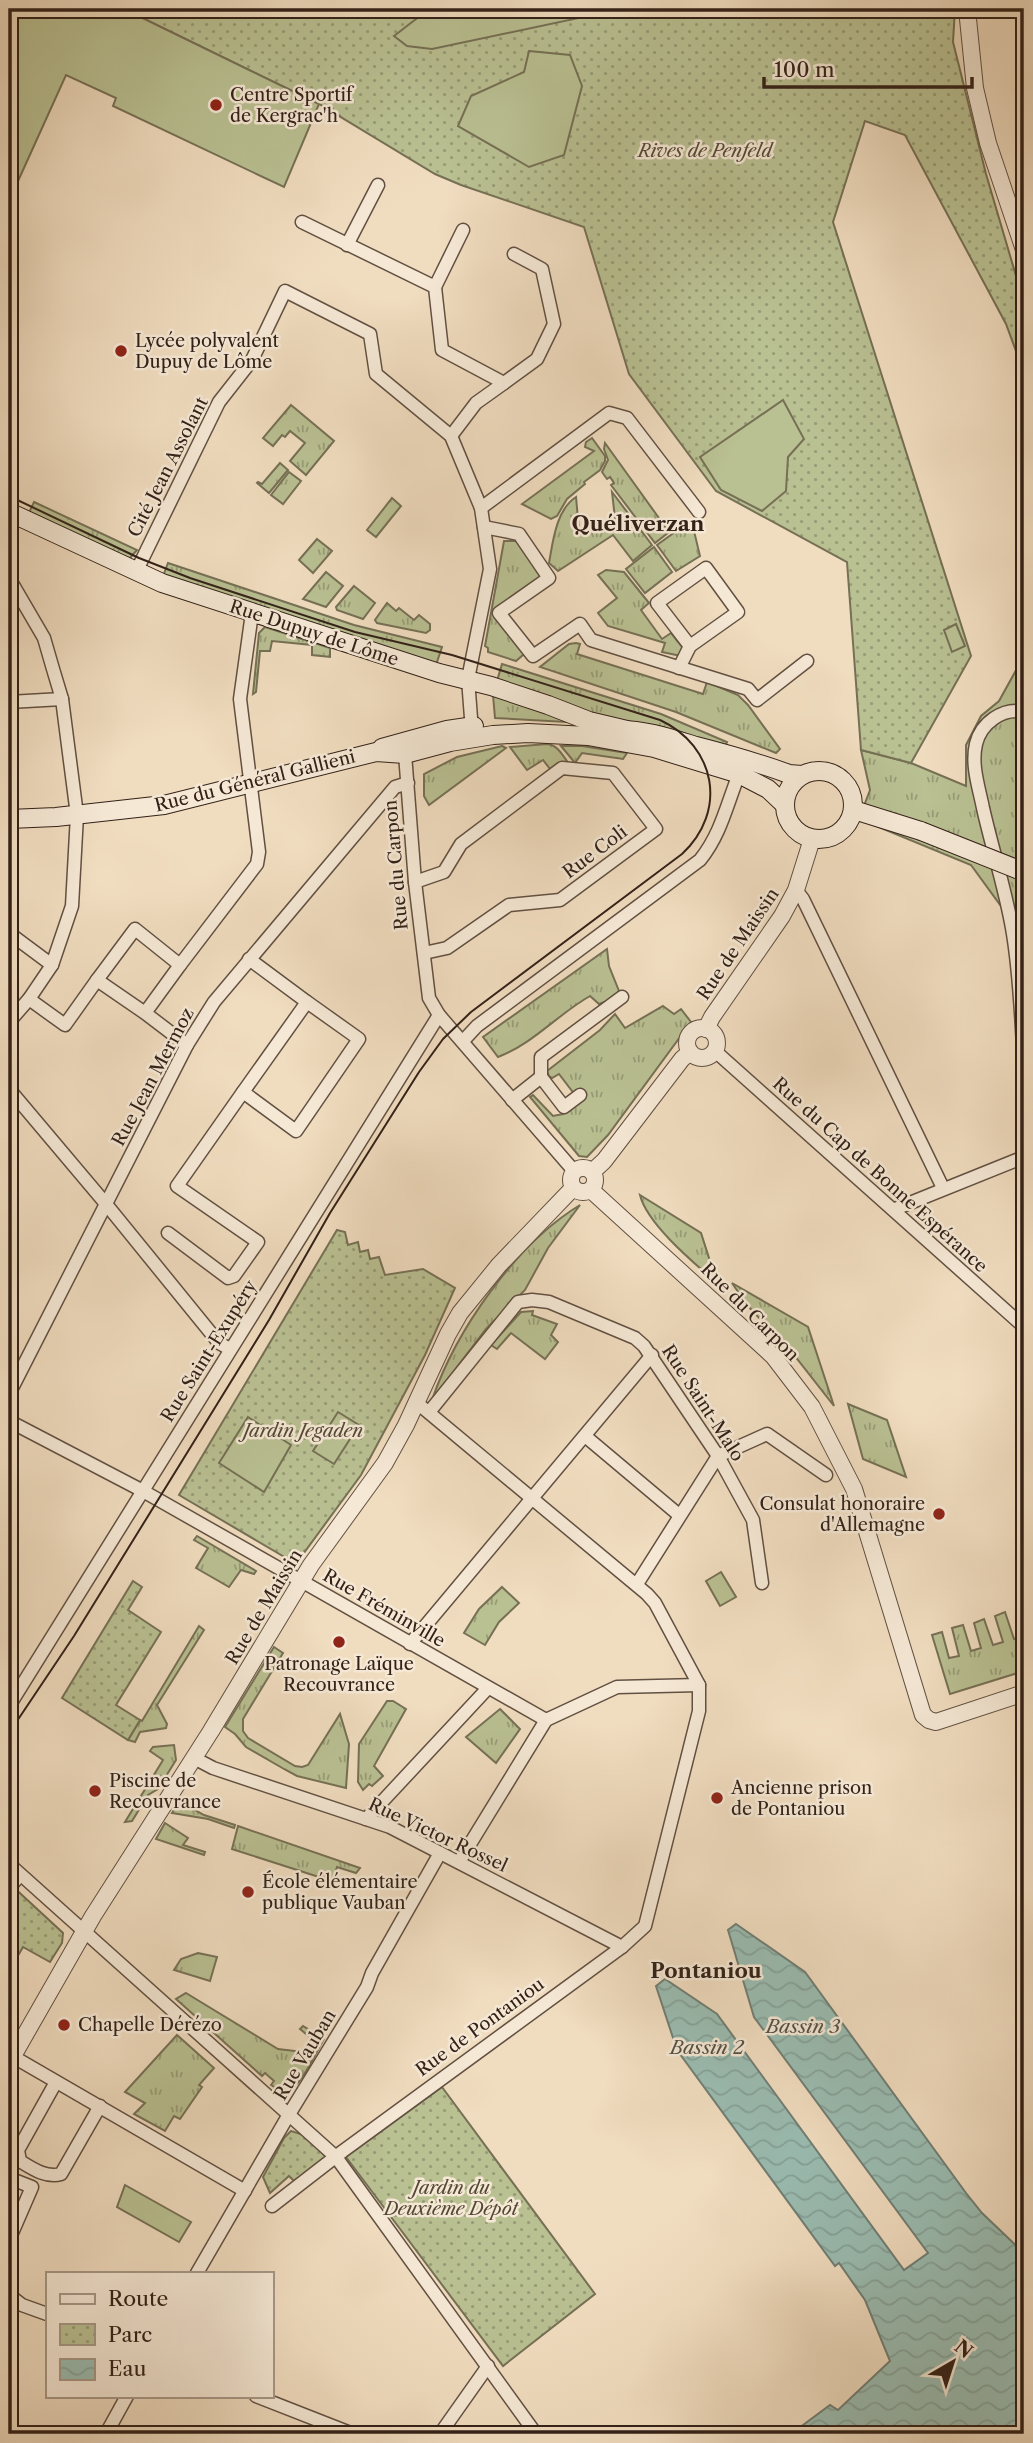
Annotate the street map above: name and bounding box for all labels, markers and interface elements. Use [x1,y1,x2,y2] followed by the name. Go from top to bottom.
[764,46,972,90] scale bar
[774,57,835,82] text: 100 m
[230,84,355,127] place label: Centre Sportif de Kergrac'h
[208,97,224,113] marker: Centre Sportif de Kergrac'h
[636,140,774,162] park label: Rives de Penfeld
[135,330,280,373] place label: Lycée polyvalent Dupuy de Lôme
[113,343,129,359] marker: Lycée polyvalent Dupuy de Lôme
[123,393,213,541] street label: Cité Jean Assolant
[572,511,705,536] district label: Quéliverzan
[227,595,401,671] street label: Rue Dupuy de Lôme
[152,745,358,817] street label: Rue du Général Gallieni
[379,799,413,931] street label: Rue du Carpon
[558,820,632,883] street label: Rue Coli
[692,884,784,1004] street label: Rue de Maissin
[107,1004,199,1150] street label: Rue Jean Mermoz
[768,1073,992,1277] street label: Rue du Cap de Bonne Espérance
[696,1258,804,1366] street label: Rue du Carpon
[156,1275,262,1426] street label: Rue Saint-Exupéry
[657,1341,749,1465] street label: Rue Saint-Malo
[238,1420,363,1442] park label: Jardin Jegaden
[759,1493,925,1536] place label: Consulat honoraire d'Allemagne
[931,1506,947,1522] marker: Consulat honoraire d'Allemagne
[221,1545,307,1669] street label: Rue de Maissin
[319,1564,449,1652] street label: Rue Fréminville
[331,1634,347,1650] marker: Patronage Laïque Recouvrance
[264,1653,414,1696] place label: Patronage Laïque Recouvrance
[109,1770,221,1813] place label: Piscine de Recouvrance
[730,1777,872,1820] place label: Ancienne prison de Pontaniou
[87,1783,103,1799] marker: Piscine de Recouvrance
[709,1790,725,1806] marker: Ancienne prison de Pontaniou
[365,1793,511,1877] street label: Rue Victor Rossel
[262,1870,418,1914] place label: École élémentaire publique Vauban
[240,1884,256,1900] marker: École élémentaire publique Vauban
[650,1958,762,1983] district label: Pontaniou
[411,1973,549,2081] street label: Rue de Pontaniou
[269,2006,341,2104] street label: Rue Vauban
[78,2014,222,2036] place label: Chapelle Dérézo
[764,2015,840,2038] water label: Bassin 3
[56,2017,72,2033] marker: Chapelle Dérézo
[668,2036,745,2059] water label: Bassin 2
[382,2177,520,2220] park label: Jardin du Deuxième Dépôt
[46,2272,273,2398] legend
[108,2286,168,2311] text: Route
[108,2322,152,2347] text: Parc
[918,2328,988,2398] north arrow
[950,2335,977,2363] text: N
[108,2356,147,2381] text: Eau

